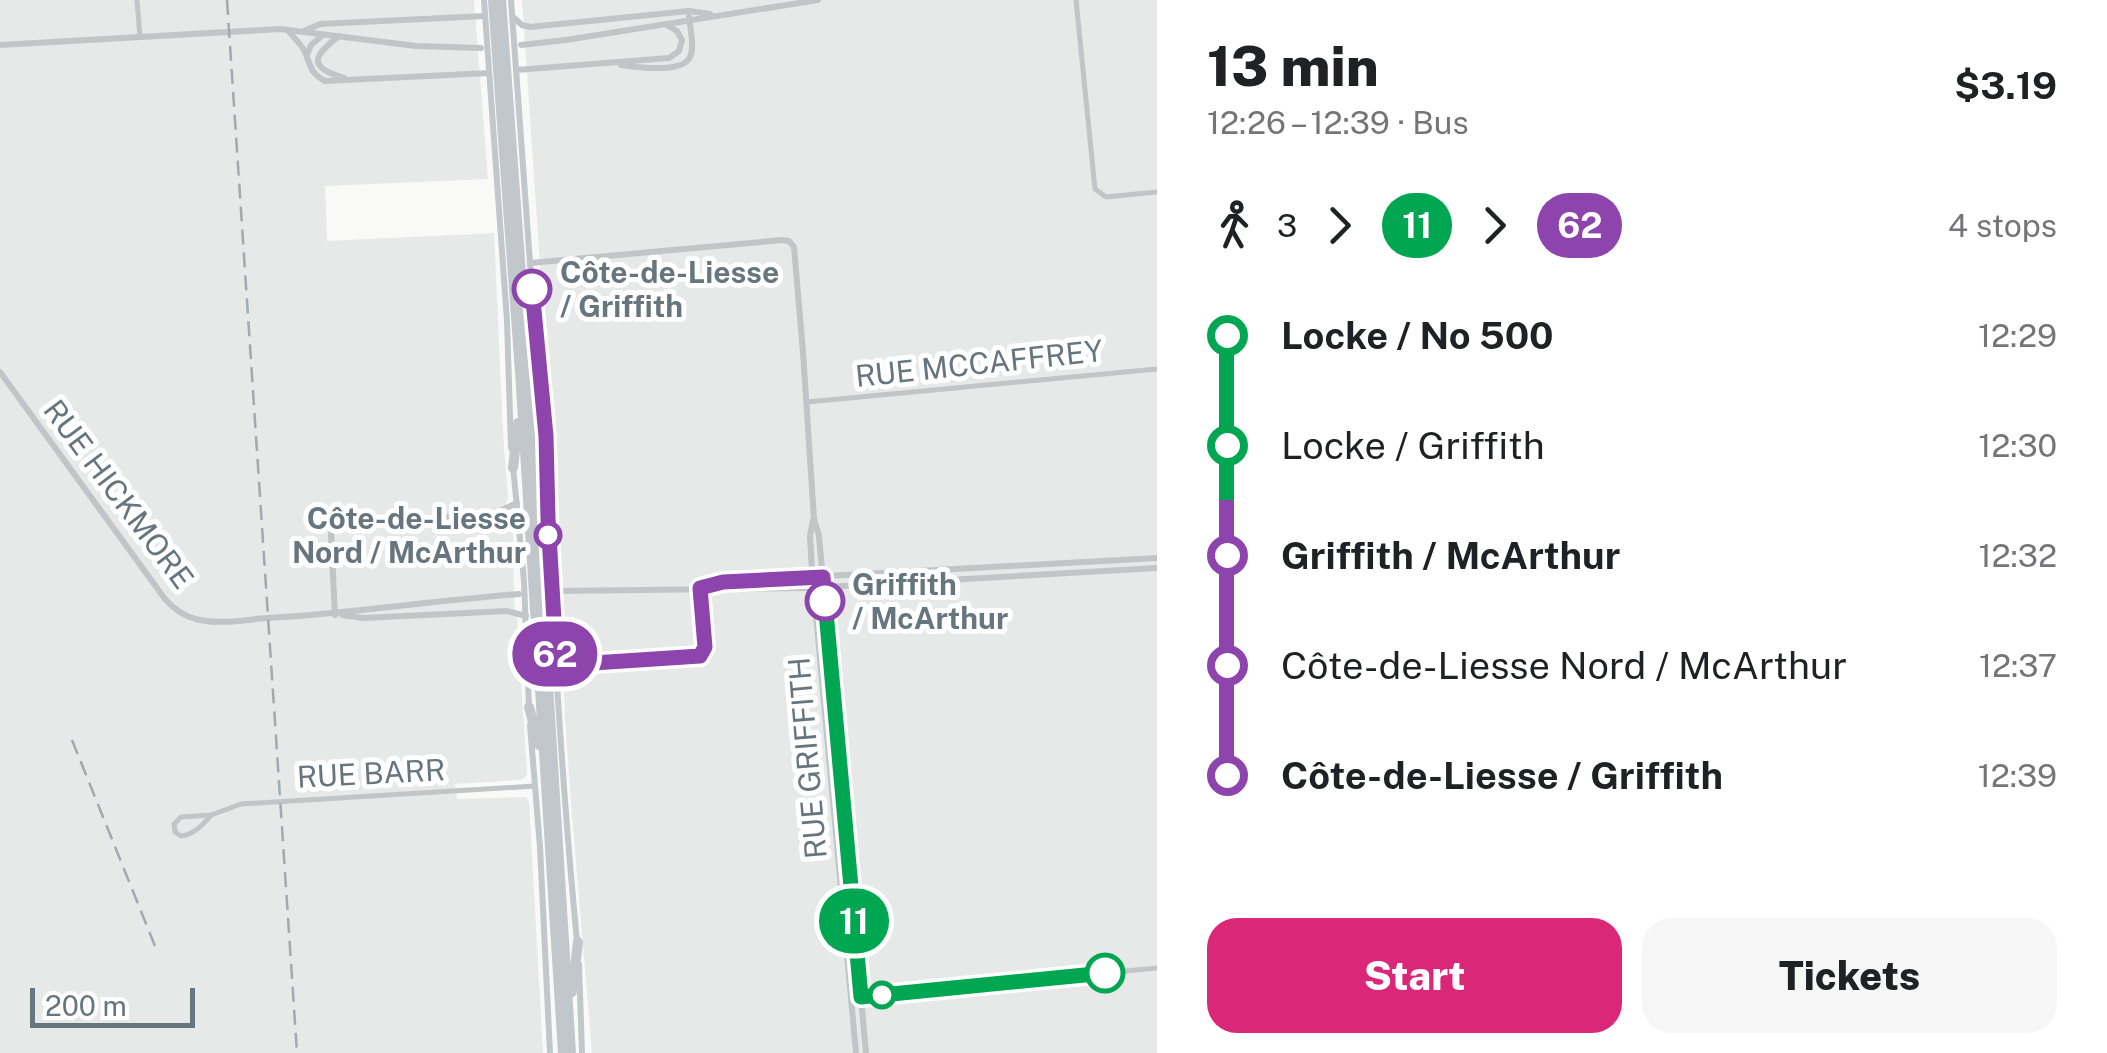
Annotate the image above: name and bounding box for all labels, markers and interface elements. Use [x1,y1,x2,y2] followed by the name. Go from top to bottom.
[1207,34,1379,98] text: 13 min
[1954,63,2057,108] text: $3.19
[1207,104,1469,141] text: 12:26 – 12:39 · Bus
[1207,198,1262,253] icon: walk
[1312,198,1367,253] icon: forward
[1467,198,1522,253] icon: forward
[1402,205,1432,246] text: 11
[1557,205,1602,246] text: 62
[1277,207,1297,244] text: 3
[1948,207,2057,244] text: 4 stops
[560,254,779,324] place label: Côte-de-Liesse / Griffith
[513,270,551,308] marker: Côte-de-Liesse / Griffith
[1281,313,1554,358] text: Locke / No 500
[1978,317,2057,354] text: 12:29
[853,332,1105,394] street label: RUE MCCAFFREY
[36,393,202,595] street label: RUE HICKMORE
[1281,423,1545,468] text: Locke / Griffith
[1978,427,2057,464] text: 12:30
[292,500,526,570] place label: Côte-de-Liesse Nord / McArthur
[535,522,561,548] marker: Côte-de-Liesse Nord / McArthur
[1281,533,1620,578] text: Griffith / McArthur
[1978,537,2057,574] text: 12:32
[852,566,1008,636] place label: Griffith / McArthur
[806,582,844,620] marker: Griffith / McArthur
[510,622,600,686] line badge: 62
[532,634,578,675] text: 62
[1281,643,1847,688] text: Côte-de-Liesse Nord / McArthur
[1979,647,2057,684] text: 12:37
[780,656,834,860] street label: RUE GRIFFITH
[296,751,446,795] street label: RUE BARR
[1281,753,1723,798] text: Côte-de-Liesse / Griffith
[1978,757,2057,794] text: 12:39
[809,888,899,954] line badge: 11
[839,901,869,942] text: 11
[1207,918,1622,1033] button: Start
[1642,918,2057,1033] button: Tickets
[1086,954,1124,992] unlabelled marker
[869,982,895,1008] unlabelled marker
[30,983,195,1028] scale bar
[45,989,127,1022] text: 200 m

